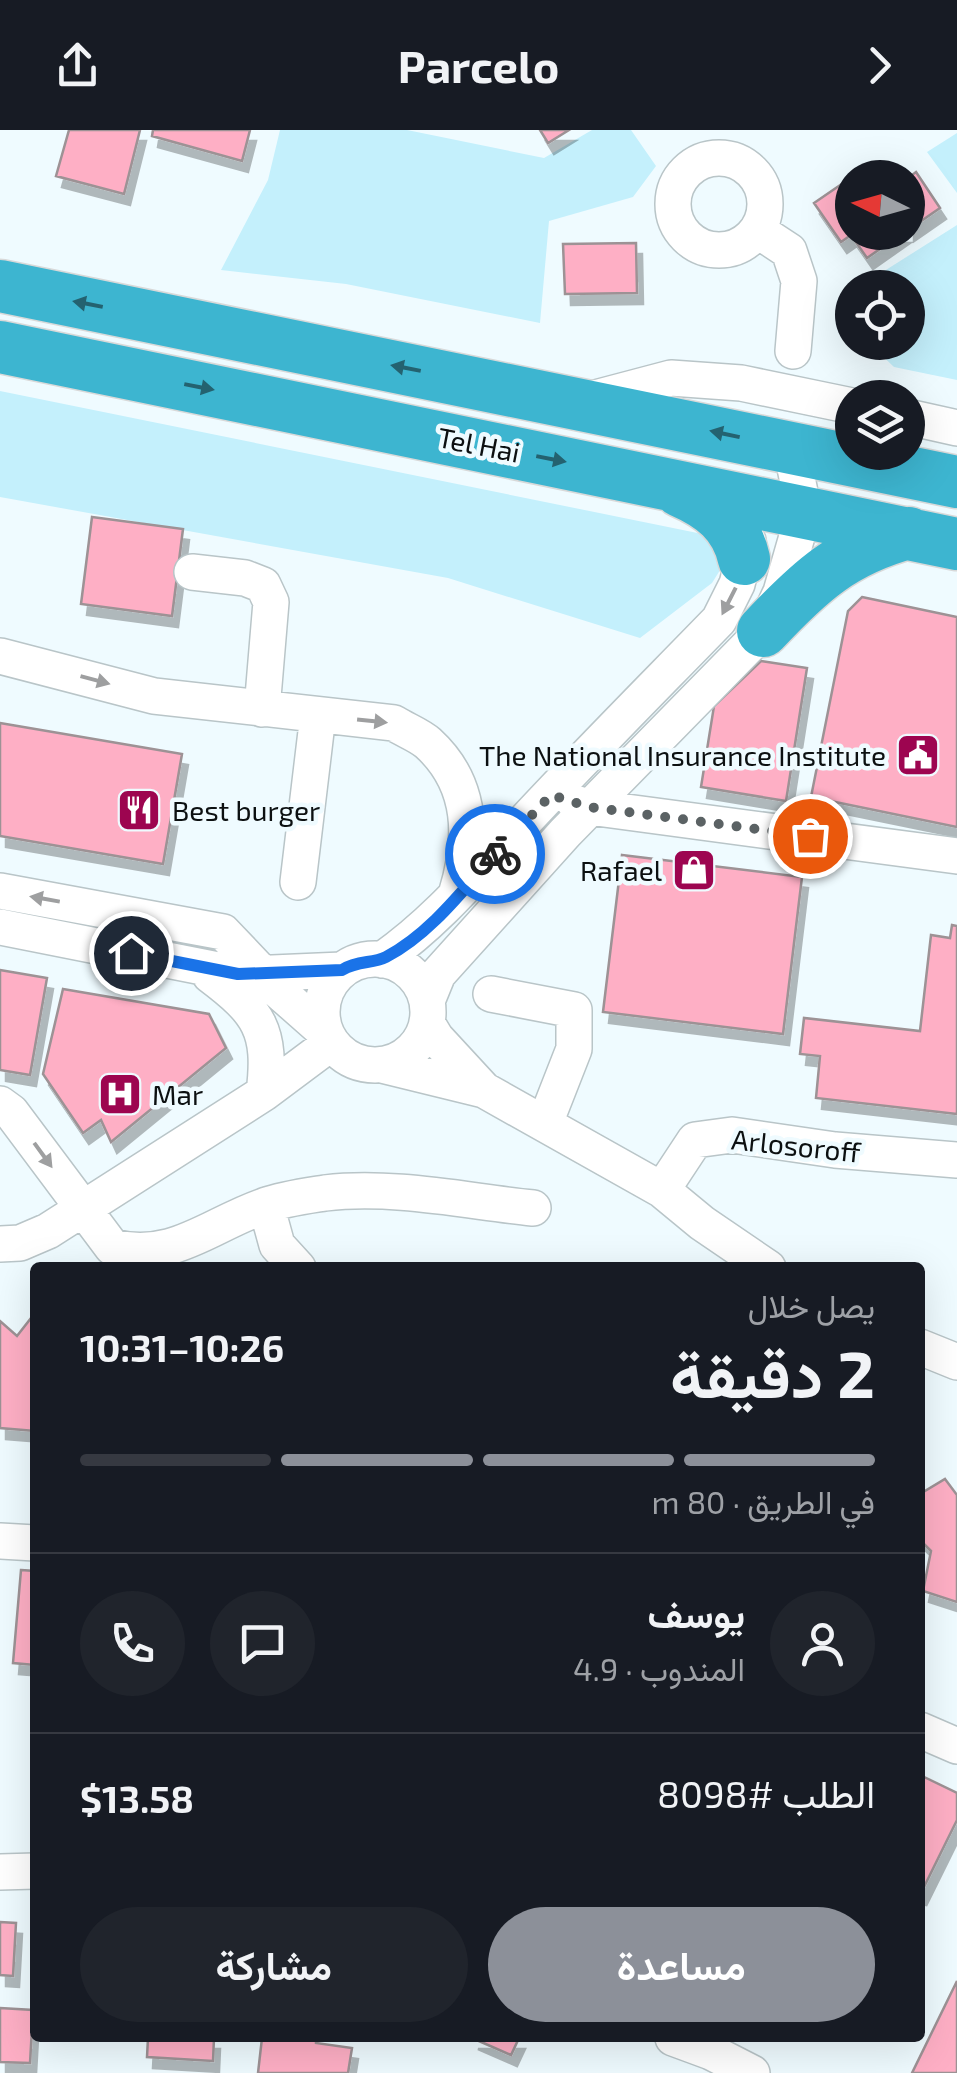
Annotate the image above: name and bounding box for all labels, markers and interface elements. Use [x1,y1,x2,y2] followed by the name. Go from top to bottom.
[50,38,105,93] icon: share
[398,38,559,92] text: Parcelo
[852,38,907,93] icon: forward
[835,160,925,250] north arrow
[835,160,925,470] map controls
[835,270,925,360] button: locate
[72,296,103,312] one-way arrow
[390,360,421,376] one-way arrow
[183,380,214,396] one-way arrow
[835,380,925,470] button: layers
[435,419,523,469] street label: Tel Hai
[709,425,740,441] one-way arrow
[536,451,567,467] one-way arrow
[720,586,737,615] one-way arrow
[79,672,110,688] one-way arrow
[357,713,388,729] one-way arrow
[895,732,941,778] public building icon: The National Insurance Institute
[479,738,886,772] place label: The National Insurance Institute
[116,787,162,833] restaurant icon: Best burger
[172,793,320,827] place label: Best burger
[768,794,853,879] pin
[445,804,545,904] courier
[783,809,838,864] icon: bag
[468,827,523,882] icon: bike
[671,847,717,893] shop icon: Rafael
[580,853,663,887] place label: Rafael
[29,891,60,906] one-way arrow
[89,911,174,996] pin
[104,926,159,981] icon: home
[97,1071,143,1117] hospital icon: Mar
[152,1077,203,1111] place label: Mar
[730,1121,863,1169] street label: Arlosoroff
[32,1142,52,1168] one-way arrow
[748,1286,875,1324] text: يصل خلال
[80,1324,284,1370] text: 10:26–10:31
[670,1333,875,1411] text: 2 دقيقة
[651,1482,875,1520] text: في الطريق · 80 m
[648,1590,745,1636] text: يوسف
[80,1591,185,1696] button: phone
[210,1591,315,1696] button: chat
[770,1591,875,1696] button: person
[573,1649,745,1687] text: المندوب · 4.9
[657,1770,875,1816] text: الطلب #8098
[80,1775,194,1821] text: $13.58
[80,1907,468,2022] button: مشاركة
[488,1907,875,2022] button: مساعدة

